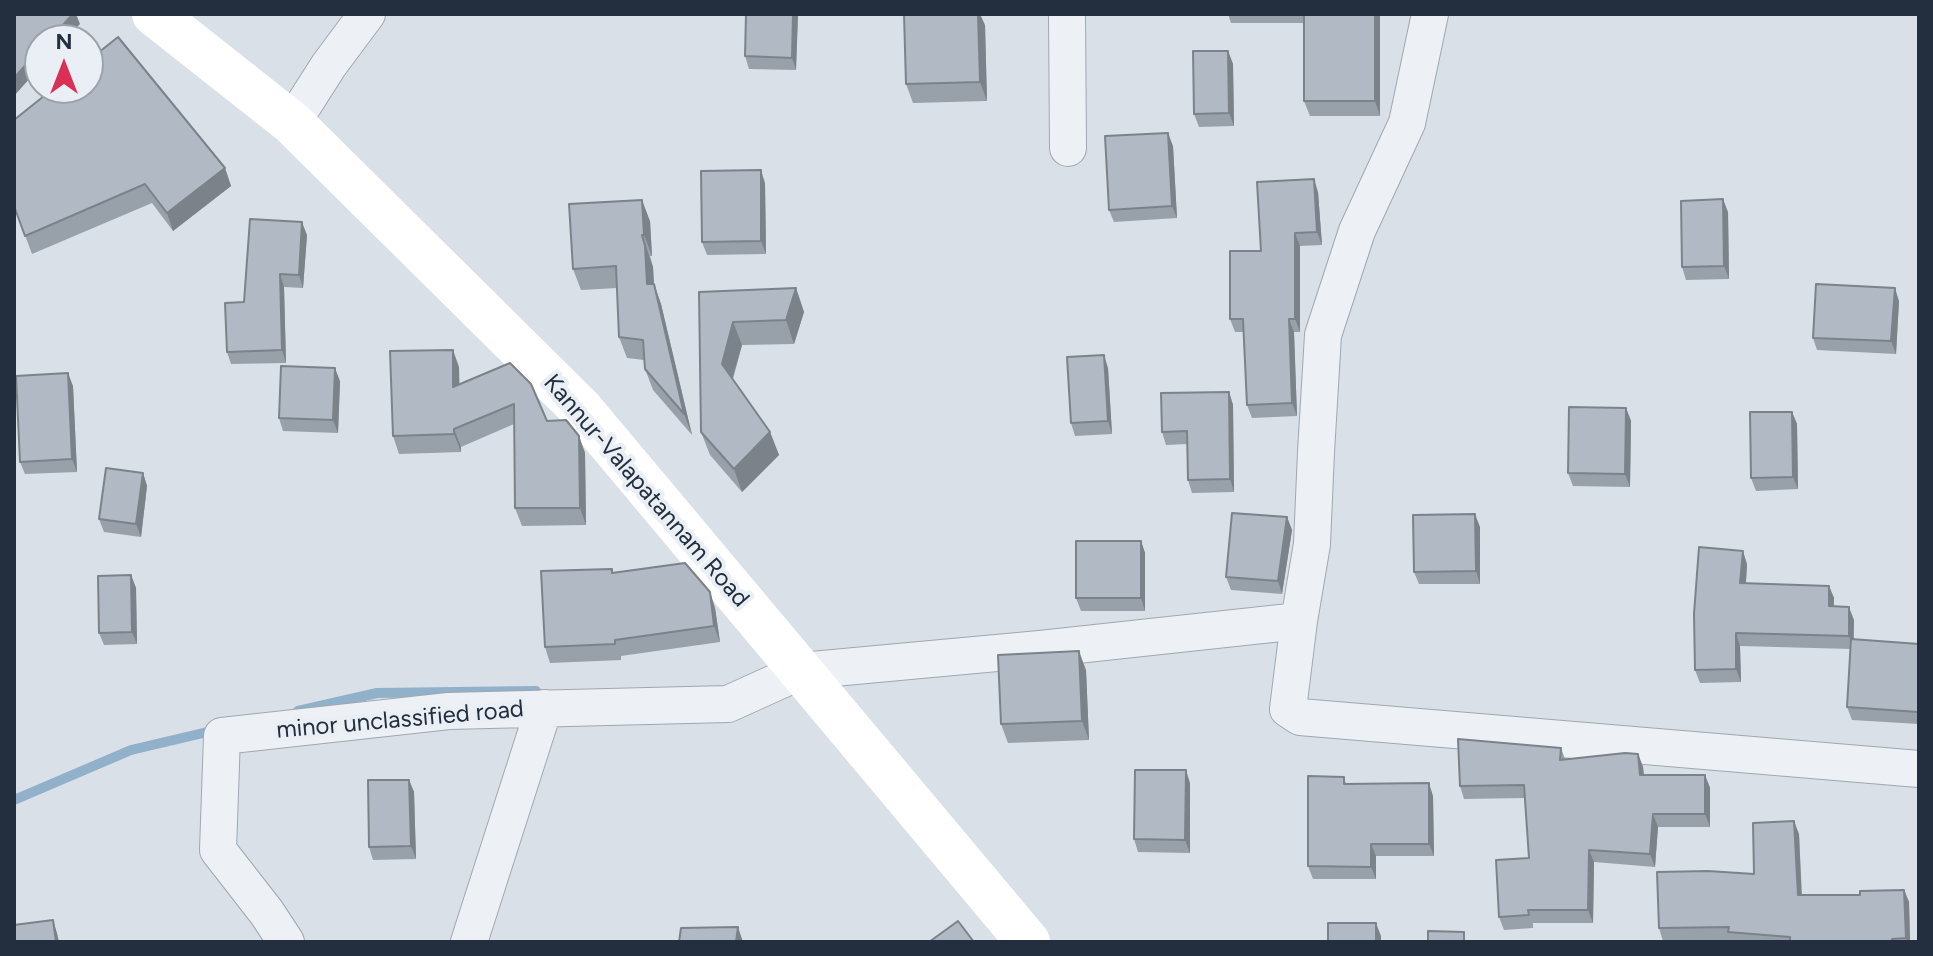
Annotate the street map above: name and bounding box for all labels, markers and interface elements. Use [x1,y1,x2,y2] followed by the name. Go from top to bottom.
[24,24,104,104] north arrow
[55,28,73,55] text: N
[537,369,755,613] street label: Kannur-Valapatannam Road
[275,695,525,745] street label: minor unclassified road

